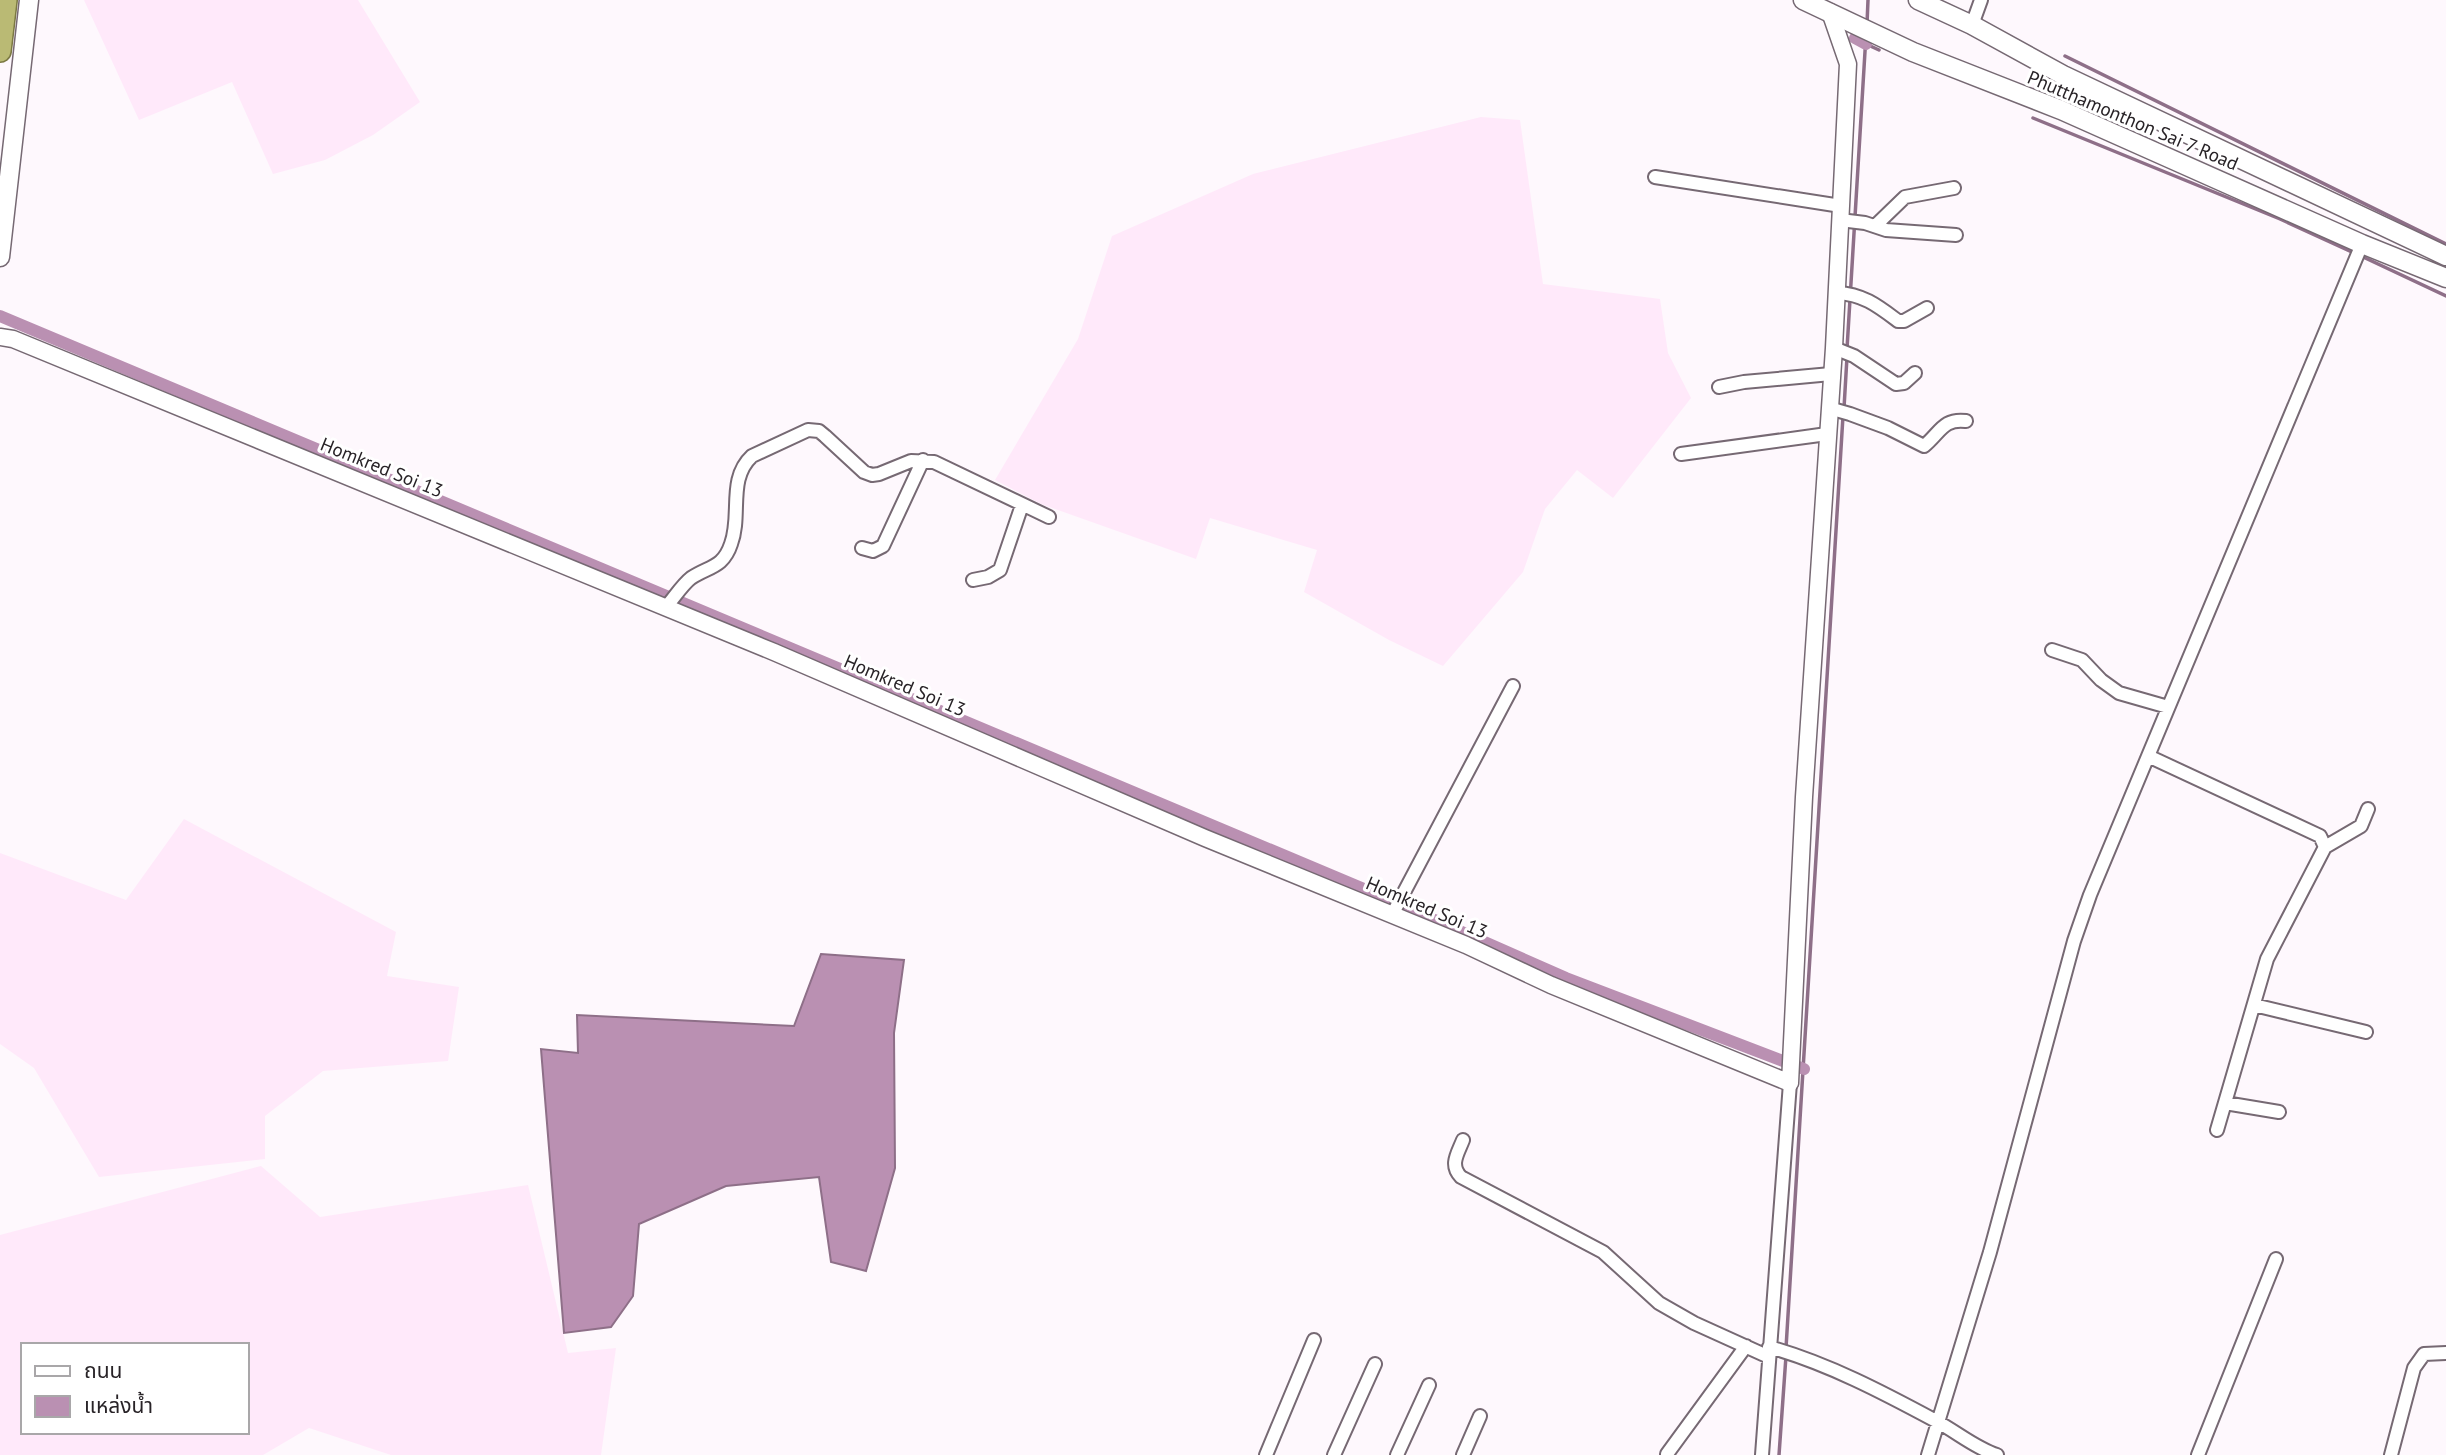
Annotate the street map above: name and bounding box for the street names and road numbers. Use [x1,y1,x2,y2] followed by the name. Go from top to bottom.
[2024,65,2242,175] street label: Phutthamonthon Sai 7 Road
[317,432,447,502] street label: Homkred Soi 13
[840,649,970,721] street label: Homkred Soi 13
[1362,871,1492,943] street label: Homkred Soi 13

